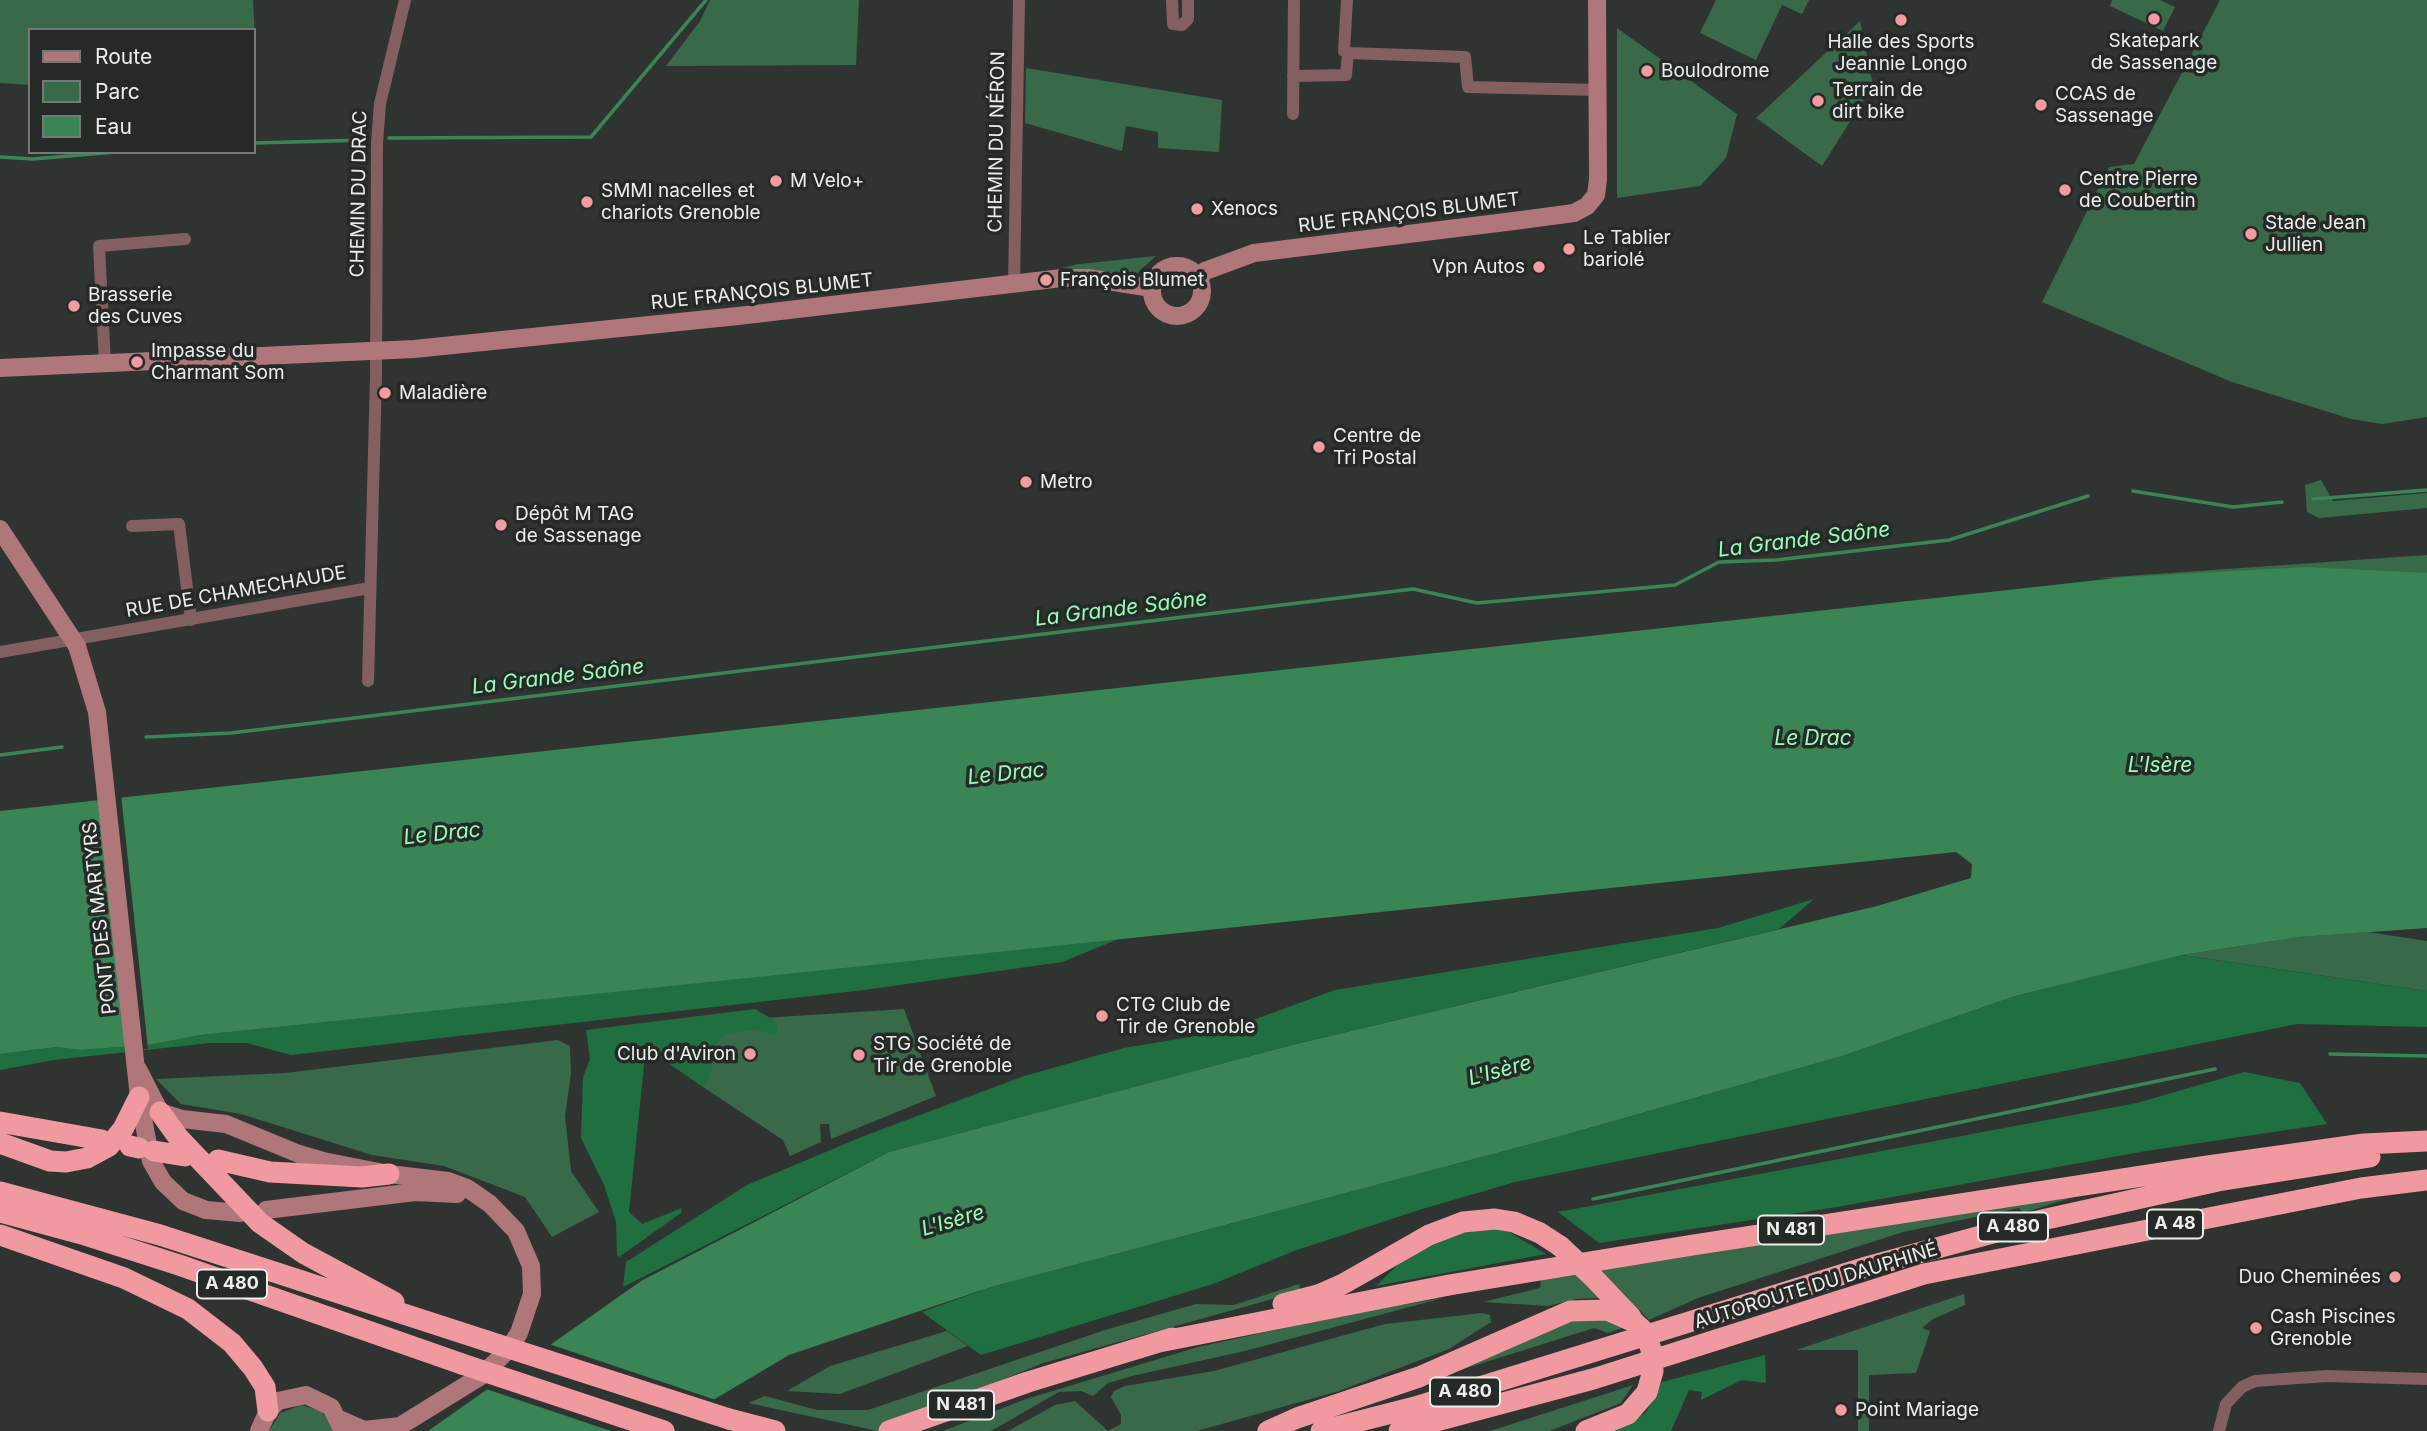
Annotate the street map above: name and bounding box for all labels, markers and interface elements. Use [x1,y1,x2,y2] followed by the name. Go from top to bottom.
[2146,11,2162,27] marker: Skatepark de Sassenage
[1893,12,1909,28] marker: Halle des Sports Jeannie Longo
[28,28,256,154] legend
[2091,30,2217,74] place label: Skatepark de Sassenage
[1827,31,1975,75] place label: Halle des Sports Jeannie Longo
[95,44,152,69] text: Route
[984,51,1010,233] street label: CHEMIN DU NÉRON
[1661,60,1770,82] place label: Boulodrome
[1639,63,1655,79] marker: Boulodrome
[95,79,140,104] text: Parc
[1832,79,1923,123] place label: Terrain de dirt bike
[2055,83,2154,127] place label: CCAS de Sassenage
[1810,93,1826,109] marker: Terrain de dirt bike
[2033,97,2049,113] marker: CCAS de Sassenage
[346,110,372,278] street label: CHEMIN DU DRAC
[95,114,132,139] text: Eau
[2079,168,2198,212] place label: Centre Pierre de Coubertin
[790,170,864,192] place label: M Velo+
[768,173,784,189] marker: M Velo+
[601,180,761,224] place label: SMMI nacelles et chariots Grenoble
[2057,182,2073,198] marker: Centre Pierre de Coubertin
[1297,188,1521,238] street label: RUE FRANÇOIS BLUMET
[579,194,595,210] marker: SMMI nacelles et chariots Grenoble
[1211,198,1278,220] place label: Xenocs
[1189,201,1205,217] marker: Xenocs
[2265,212,2366,256] place label: Stade Jean Jullien
[2243,226,2259,242] marker: Stade Jean Jullien
[1583,227,1671,271] place label: Le Tablier bariolé
[1561,241,1577,257] marker: Le Tablier bariolé
[1432,256,1525,278] place label: Vpn Autos
[1531,259,1547,275] marker: Vpn Autos
[650,269,874,315] street label: RUE FRANÇOIS BLUMET
[1060,269,1204,291] place label: François Blumet
[1038,272,1054,288] marker: François Blumet
[88,284,183,328] place label: Brasserie des Cuves
[66,298,82,314] marker: Brasserie des Cuves
[151,340,285,384] place label: Impasse du Charmant Som
[129,354,145,370] marker: Impasse du Charmant Som
[399,382,487,404] place label: Maladière
[377,385,393,401] marker: Maladière
[1333,425,1421,469] place label: Centre de Tri Postal
[1311,439,1327,455] marker: Centre de Tri Postal
[1040,471,1093,493] place label: Metro
[1018,474,1034,490] marker: Metro
[515,503,642,547] place label: Dépôt M TAG de Sassenage
[493,517,509,533] marker: Dépôt M TAG de Sassenage
[1716,517,1892,563] water label: La Grande Saône
[124,561,348,623] street label: RUE DE CHAMECHAUDE
[1033,586,1209,632] water label: La Grande Saône
[470,654,646,700] water label: La Grande Saône
[1774,726,1852,752] water label: Le Drac
[2128,753,2192,779] water label: L'Isère
[966,757,1046,791] water label: Le Drac
[402,817,482,851] water label: Le Drac
[79,820,121,1016] street label: PONT DES MARTYRS
[1116,994,1255,1038] place label: CTG Club de Tir de Grenoble
[1094,1008,1110,1024] marker: CTG Club de Tir de Grenoble
[873,1033,1012,1077] place label: STG Société de Tir de Grenoble
[617,1043,736,1065] place label: Club d'Aviron
[742,1046,758,1062] marker: Club d'Aviron
[851,1047,867,1063] marker: STG Société de Tir de Grenoble
[1465,1050,1535,1092] water label: L'Isère
[918,1200,988,1242] water label: L'Isère
[2147,1210,2203,1238] road number: A 48
[1978,1212,2048,1242] road number: A 480
[1758,1216,1824,1245] road number: N 481
[1692,1238,1940,1334] street label: AUTOROUTE DU DAUPHINÉ
[2238,1266,2381,1288] place label: Duo Cheminées
[197,1269,267,1298] road number: A 480
[2387,1269,2403,1285] marker: Duo Cheminées
[2270,1306,2396,1350] place label: Cash Piscines Grenoble
[2248,1320,2264,1336] marker: Cash Piscines Grenoble
[1430,1378,1500,1406] road number: A 480
[928,1390,994,1420] road number: N 481
[1855,1399,1979,1421] place label: Point Mariage
[1833,1402,1849,1418] marker: Point Mariage

